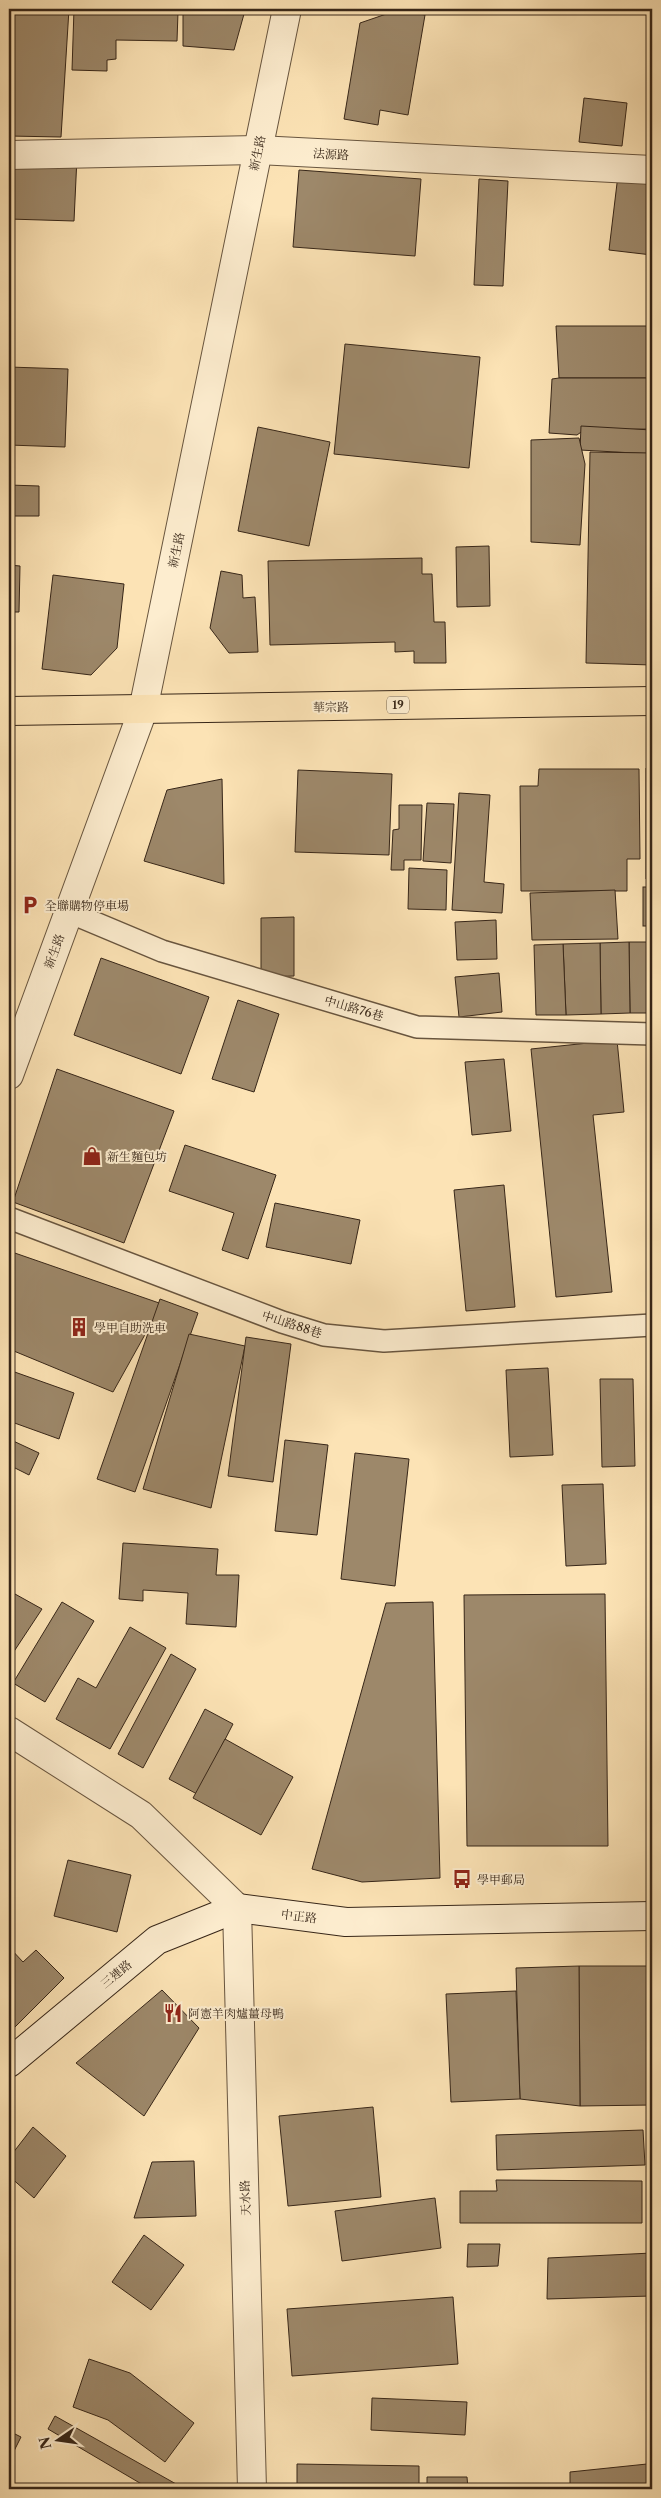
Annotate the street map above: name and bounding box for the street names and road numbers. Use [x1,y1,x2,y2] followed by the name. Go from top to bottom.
[246,134,268,172] street label: 新生路
[313,146,349,162] street label: 法源路
[165,531,187,569] street label: 新生路
[387,696,409,714] road number: 19
[313,699,349,715] street label: 華宗路
[41,932,67,970] street label: 新生路
[323,992,385,1024] street label: 中山路76巷
[260,1307,324,1341] street label: 中山路88巷
[280,1906,318,1926] street label: 中正路
[97,1957,135,1991] street label: 三連路
[237,2180,253,2216] street label: 天水路

